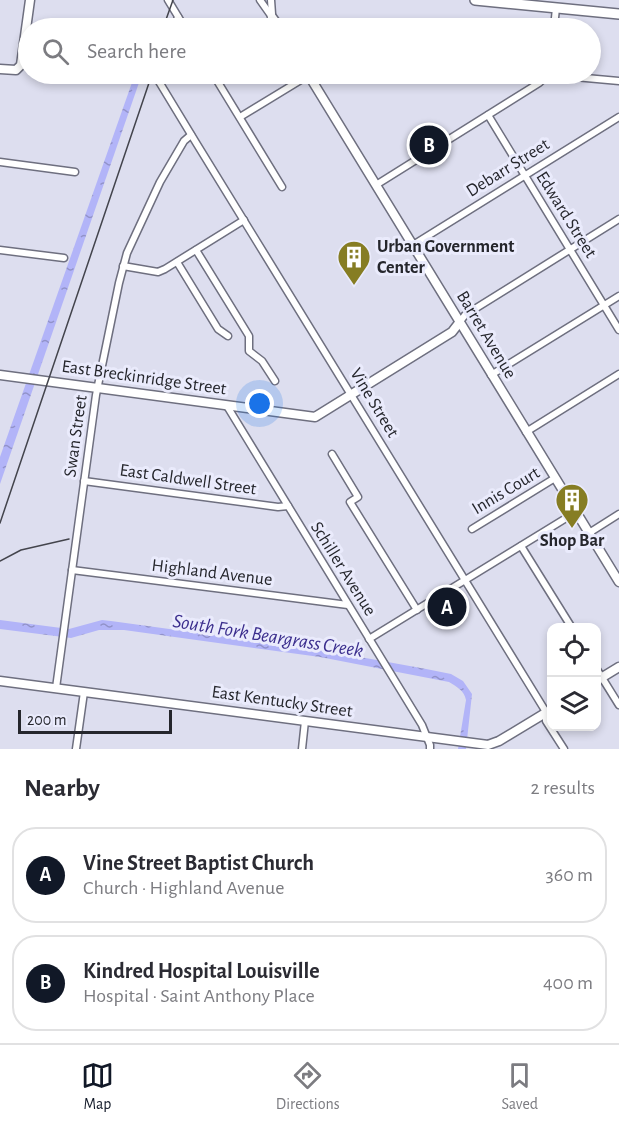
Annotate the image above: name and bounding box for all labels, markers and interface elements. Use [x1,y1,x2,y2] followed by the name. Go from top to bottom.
[18,18,601,84] search box
[39,35,72,68] icon: search
[87,40,186,62] text: Search here
[410,122,448,168] pin: B
[463,135,553,201] street label: Debarr Street
[532,169,600,262] street label: Edward Street
[377,238,514,277] place label: Urban Government Center
[336,239,372,286] building icon: Urban Government Center
[453,288,519,382] street label: Barret Avenue
[61,358,228,399] street label: East Breckinridge Street
[346,365,402,441] street label: Vine Street
[245,389,274,418] your location
[61,394,91,478] street label: Swan Street
[118,461,258,499] street label: East Caldwell Street
[469,464,543,518] street label: Innis Court
[554,482,590,529] building icon: Shop Bar
[307,519,379,619] street label: Schiller Avenue
[540,532,605,550] place label: Shop Bar
[151,557,273,589] street label: Highland Avenue
[428,584,466,630] pin: A
[171,611,365,661] water label: South Fork Beargrass Creek
[547,623,601,731] map controls
[547,623,601,677] button: locate
[547,677,601,731] button: layers
[210,683,354,721] street label: East Kentucky Street
[18,707,172,734] scale bar
[27,712,67,728] text: 200 m
[24,775,100,801] text: Nearby
[531,778,595,798] text: 2 results
[83,852,314,874] text: Vine Street Baptist Church
[40,865,52,885] text: A
[546,865,593,885] text: 360 m
[83,878,284,898] text: Church · Highland Avenue
[83,960,320,982] text: Kindred Hospital Louisville
[40,973,51,993] text: B
[543,973,593,993] text: 400 m
[83,986,315,1006] text: Hospital · Saint Anthony Place
[81,1059,114,1114] tab: Map
[276,1059,340,1114] tab: Directions
[501,1059,538,1114] tab: Saved

